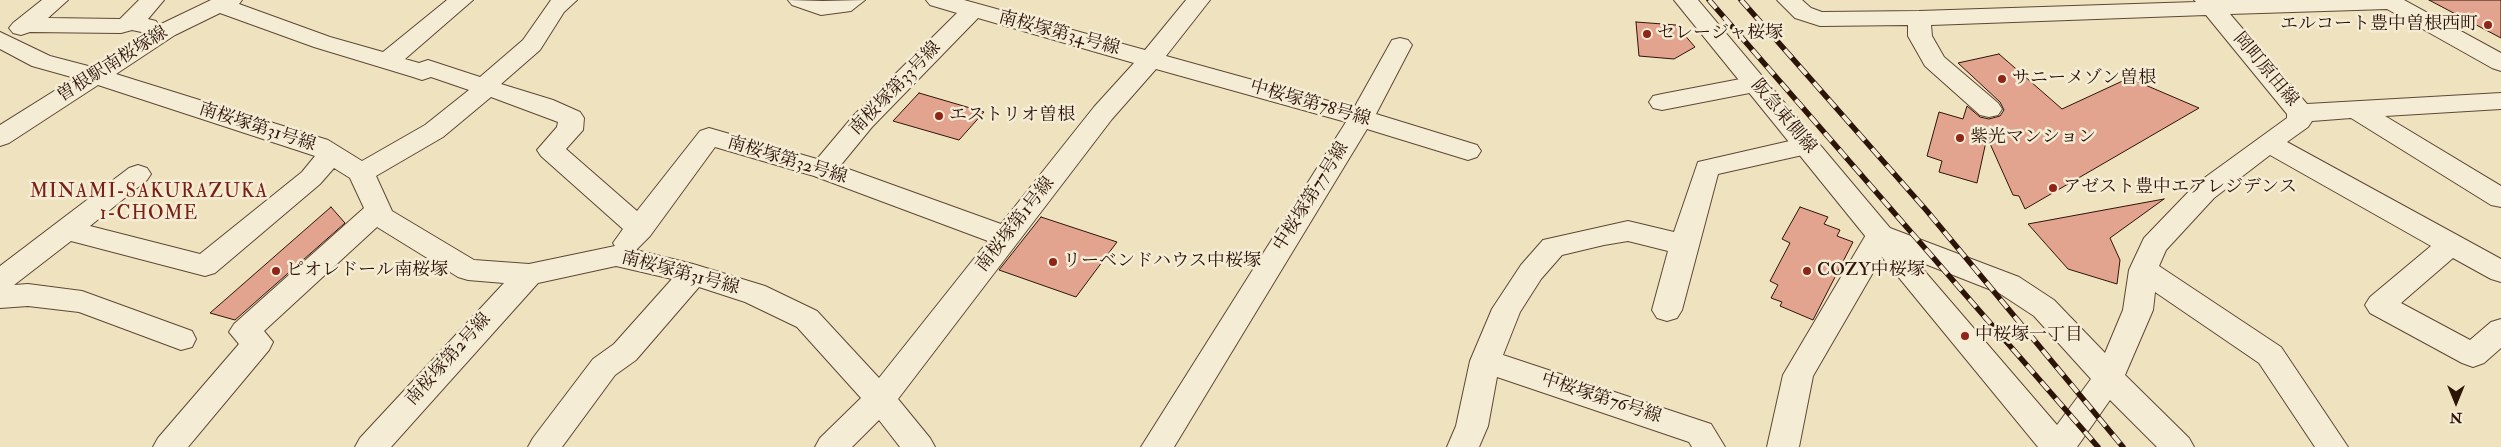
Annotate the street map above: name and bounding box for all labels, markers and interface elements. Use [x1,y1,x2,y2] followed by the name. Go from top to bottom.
[996,7,1122,61] street label: 南桜塚第34号線
[2280,14,2478,36] place label: エルコート豊中曽根西町
[2482,19,2494,31] marker: エルコート豊中曽根西町
[54,22,172,108] street label: 曽根駅南桜塚線
[1657,23,1783,45] place label: セレージャ桜塚
[1641,28,1653,40] marker: セレージャ桜塚
[2228,29,2302,111] street label: 岡町原田線
[846,38,946,140] street label: 南桜塚第33号線
[2012,68,2156,90] place label: サニーメゾン曽根
[1996,73,2008,85] marker: サニーメゾン曽根
[1247,76,1373,132] street label: 中桜塚第78号線
[1746,76,1820,158] street label: 阪急東側線
[196,99,318,157] street label: 南桜塚第31号線
[949,105,1075,127] place label: エストリオ曽根
[933,110,945,122] marker: エストリオ曽根
[1970,127,2096,149] place label: 紫光マンション
[1954,132,1966,144] marker: 紫光マンション
[725,133,849,189] street label: 南桜塚第32号線
[1270,138,1354,256] street label: 中桜塚第77号線
[972,173,1060,277] street label: 南桜塚第1号線
[2063,177,2297,199] place label: アゼスト豊中エアレジデンス
[28,182,270,226] district label: MINAMI-SAKURAZUKA 1-CHOME
[2047,182,2059,194] marker: アゼスト豊中エアレジデンス
[619,248,741,300] street label: 南桜塚第31号線
[1063,251,1261,273] place label: リーベンドハウス中桜塚
[1047,256,1059,268] marker: リーベンドハウス中桜塚
[286,260,448,282] place label: ピオレドール南桜塚
[1817,260,1925,282] place label: COZY中桜塚
[270,265,282,277] marker: ピオレドール南桜塚
[1801,265,1813,277] marker: COZY中桜塚
[402,309,496,411] street label: 南桜塚第2号線
[1975,325,2083,347] place label: 中桜塚一丁目
[1959,330,1971,342] marker: 中桜塚一丁目
[1538,369,1664,429] street label: 中桜塚第76号線
[2431,377,2481,427] north arrow
[2450,409,2462,426] text: N

